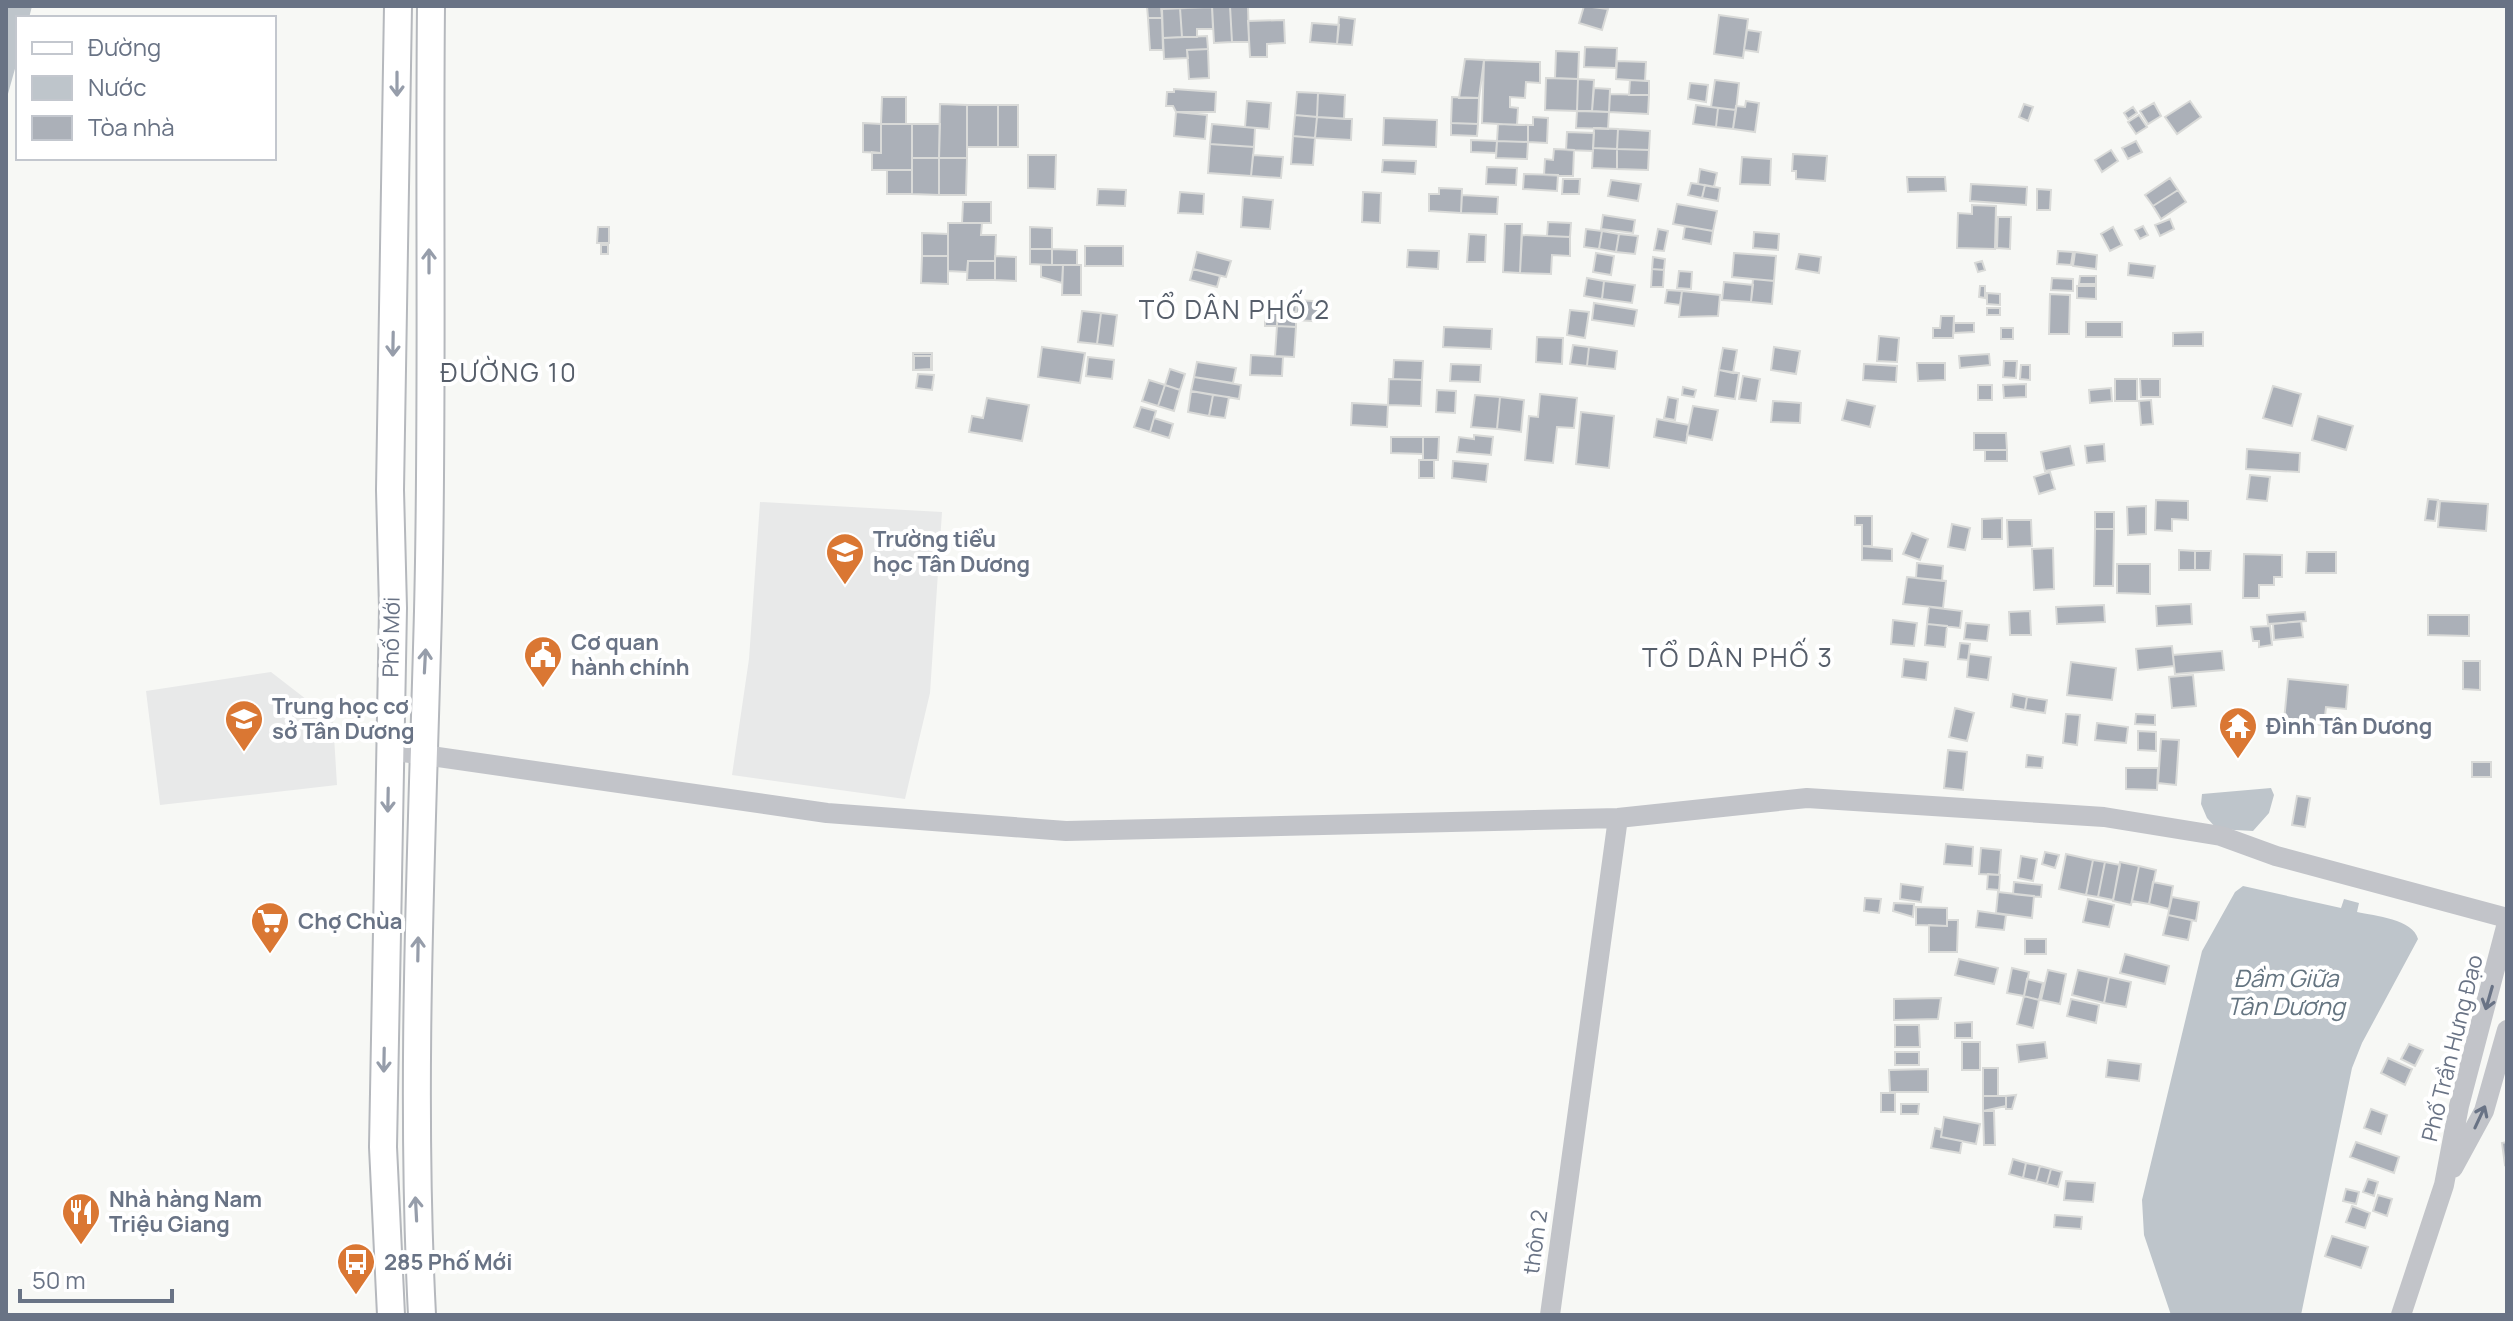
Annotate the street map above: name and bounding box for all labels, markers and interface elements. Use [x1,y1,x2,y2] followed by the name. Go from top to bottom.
[16,16,276,160] legend
[88,30,161,63] text: Đường
[88,70,147,103] text: Nước
[390,70,405,97] one-way arrow
[88,110,175,143] text: Tòa nhà
[421,248,437,275] one-way arrow
[1139,289,1331,327] district label: TỔ DÂN PHỐ 2
[386,330,401,357] one-way arrow
[440,354,578,390] district label: ĐƯỜNG 10
[873,524,1030,579] place label: Trường tiểu học Tân Dương
[824,531,866,586] school or university icon: Trường tiểu học Tân Dương
[375,596,407,678] street label: Phố Mới
[571,627,689,682] place label: Cơ quan hành chính
[522,634,564,689] public building icon: Cơ quan hành chính
[1642,637,1834,675] district label: TỔ DÂN PHỐ 3
[418,648,433,675] one-way arrow
[272,691,415,746] place label: Trung học cơ sở Tân Dương
[223,698,265,753] school or university icon: Trung học cơ sở Tân Dương
[2217,705,2259,760] temple icon: Đình Tân Dương
[2266,711,2432,741] place label: Đình Tân Dương
[380,786,396,813] one-way arrow
[249,900,291,955] supermarket icon: Chợ Chùa
[298,906,402,936] place label: Chợ Chùa
[411,936,426,963] one-way arrow
[2414,951,2490,1145] street label: Phố Trần Hưng Đạo
[2227,961,2347,1022] water label: Đầm Giữa Tân Dương
[2481,985,2496,1011] one-way arrow
[376,1046,392,1073] one-way arrow
[2473,1105,2488,1129] one-way arrow
[109,1184,262,1239] place label: Nhà hàng Nam Triệu Giang
[60,1191,102,1246] restaurant icon: Nhà hàng Nam Triệu Giang
[409,1196,424,1223] one-way arrow
[1516,1208,1554,1276] street label: thôn 2
[335,1241,377,1296] bus stop icon: 285 Phố Mới
[384,1247,512,1277] place label: 285 Phố Mới
[20,1253,172,1303] scale bar
[32,1263,86,1296] text: 50 m

